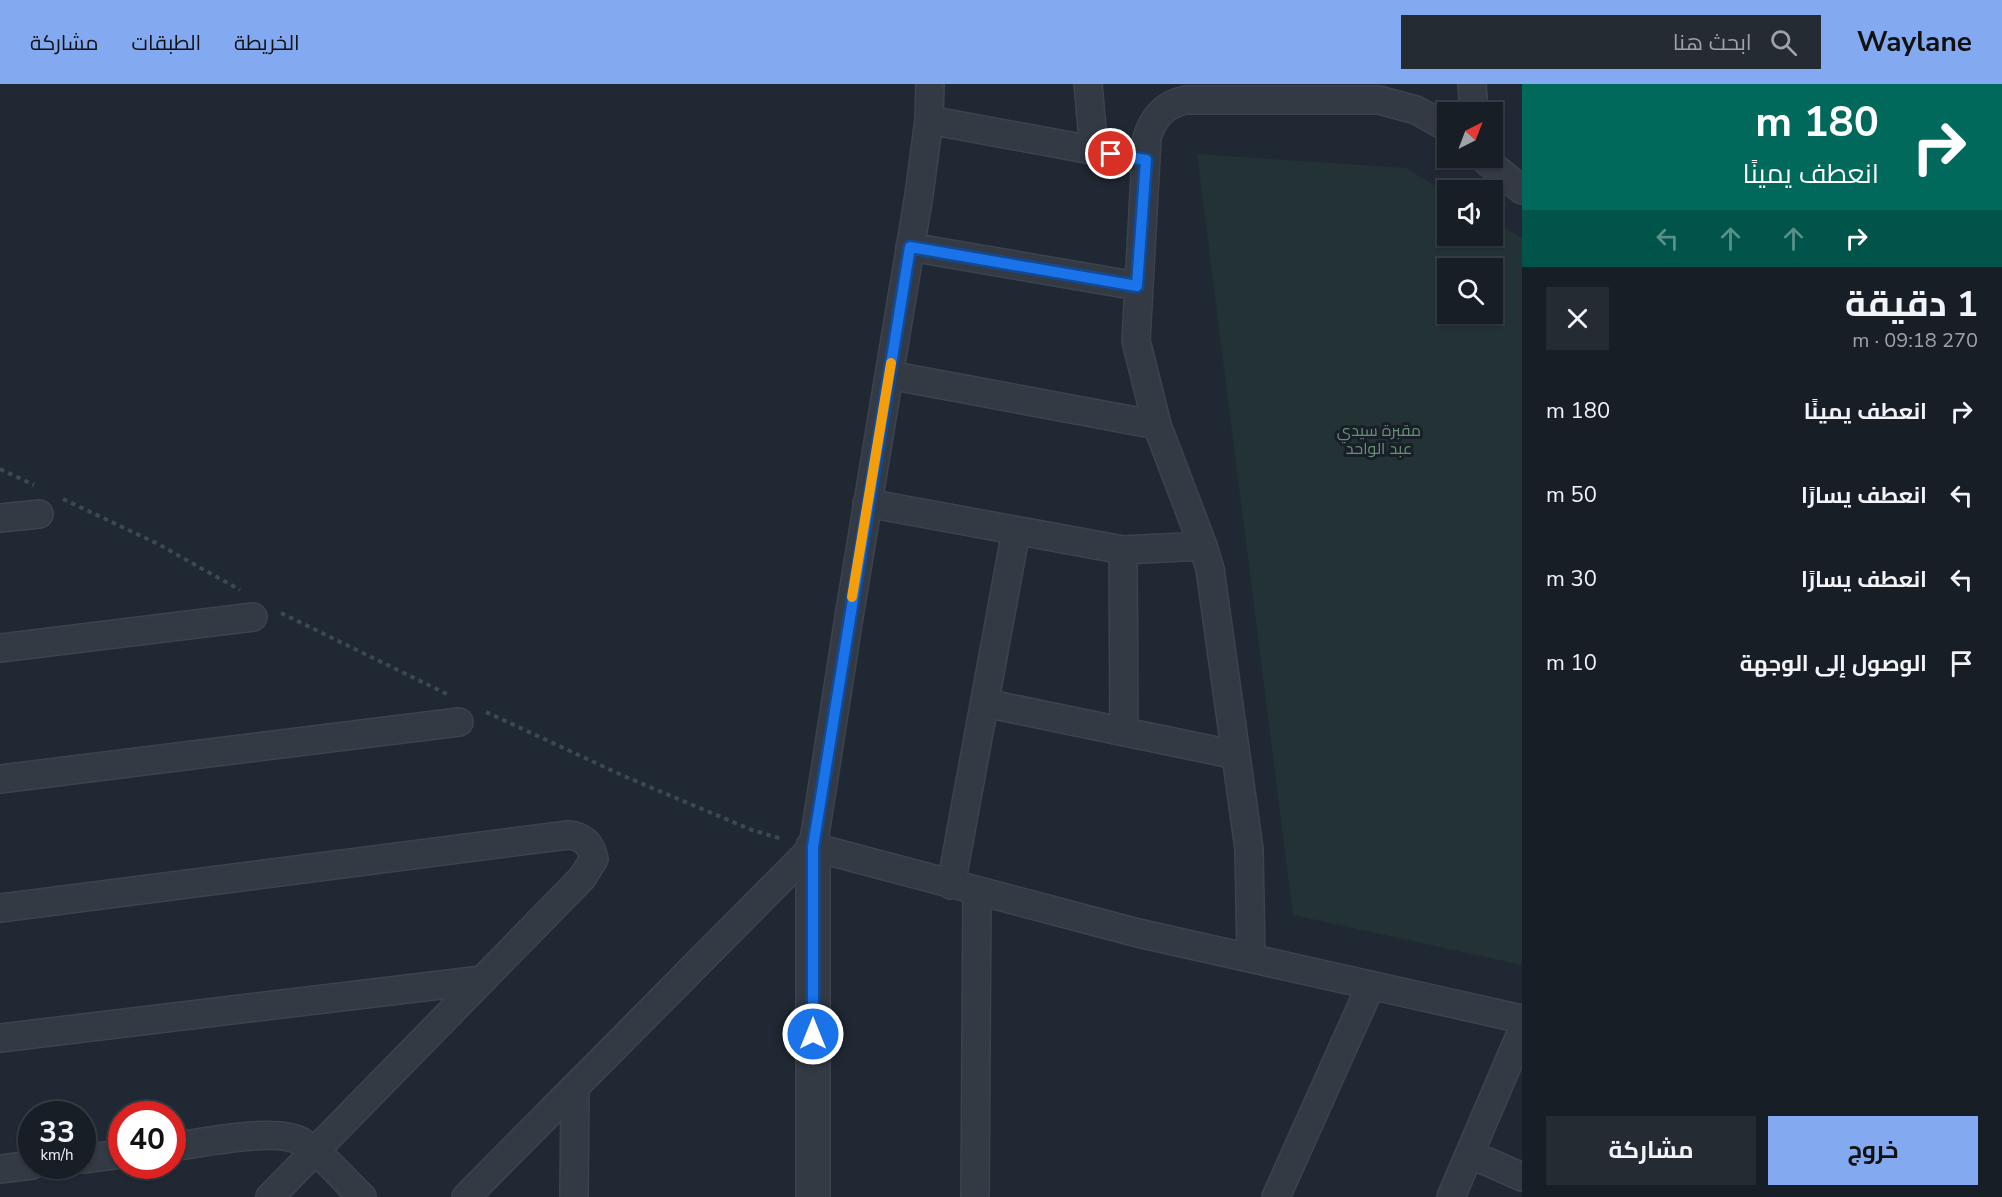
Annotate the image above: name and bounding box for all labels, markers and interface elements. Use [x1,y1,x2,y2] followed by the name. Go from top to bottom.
[1401,15,1821,69] search box
[1857,23,1972,61] text: Waylane
[1767,26,1800,59] icon: search
[1673,28,1752,58] text: ابحث هنا
[30,29,99,57] text: مشاركة
[132,29,201,57] text: الطبقات
[234,29,300,57] text: الخريطة
[1755,94,1879,151] text: 180 m
[1437,102,1503,168] north arrow
[1437,102,1503,324] map controls
[1900,108,1978,186] icon: right
[1085,128,1136,179] pin
[1094,137,1127,170] icon: arrive
[1742,156,1879,193] text: انعطف يمينًا
[1437,180,1503,246] button: sound
[1651,222,1684,255] icon: left
[1714,222,1747,255] icon: ahead
[1777,222,1810,255] icon: ahead
[1840,222,1873,255] icon: right
[1437,258,1503,324] button: search
[1845,280,1978,329] text: 1 دقيقة
[1546,287,1609,350] button: close
[1852,327,1978,354] text: 270 m · 09:18
[1945,395,1978,428] icon: right
[1546,396,1610,426] text: 180 m
[1804,397,1927,427] text: انعطف يمينًا
[1337,420,1421,460] park label: مقبرة سيدي عبد الواحد
[1945,479,1978,512] icon: left
[1546,480,1597,510] text: 50 m
[1801,481,1927,511] text: انعطف يسارًا
[1945,563,1978,596] icon: left
[1546,564,1597,594] text: 30 m
[1801,565,1927,595] text: انعطف يسارًا
[1945,647,1978,680] icon: arrive
[1546,648,1597,678] text: 10 m
[1740,649,1927,679] text: الوصول إلى الوجهة
[781,1002,845,1066] position arrow
[108,1101,186,1179] speed limit sign: 40
[39,1112,75,1153] text: 33
[1546,1116,1756,1185] button: مشاركة
[1768,1116,1978,1185] button: خروج
[40,1145,74,1165] text: km/h

